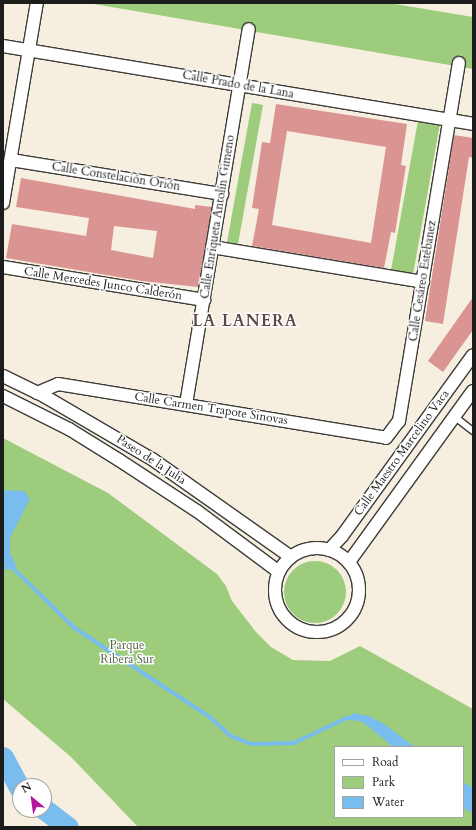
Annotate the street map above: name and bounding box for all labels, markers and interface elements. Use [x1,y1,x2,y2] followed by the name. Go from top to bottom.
[181,68,295,102] street label: Calle Prado de la Lana
[198,134,238,300] street label: Calle Enriqueta Antolín Gimeno
[51,160,181,194] street label: Calle Constelación Orión
[406,219,440,343] street label: Calle Cesáreo Estébanez
[23,264,183,304] street label: Calle Mercedes Junco Calderón
[192,311,298,331] district label: LA LANERA
[351,387,453,519] street label: Calle Maestro Marcelino Vaca
[133,390,289,428] street label: Calle Carmen Trapote Sinovas
[113,432,189,488] street label: Paseo de la Julia
[100,639,154,667] park label: Parque Ribera Sur
[334,746,464,818] legend
[372,754,398,770] text: Road
[372,774,395,790] text: Park
[12,778,52,818] north arrow
[19,779,34,797] text: N
[372,794,404,810] text: Water

